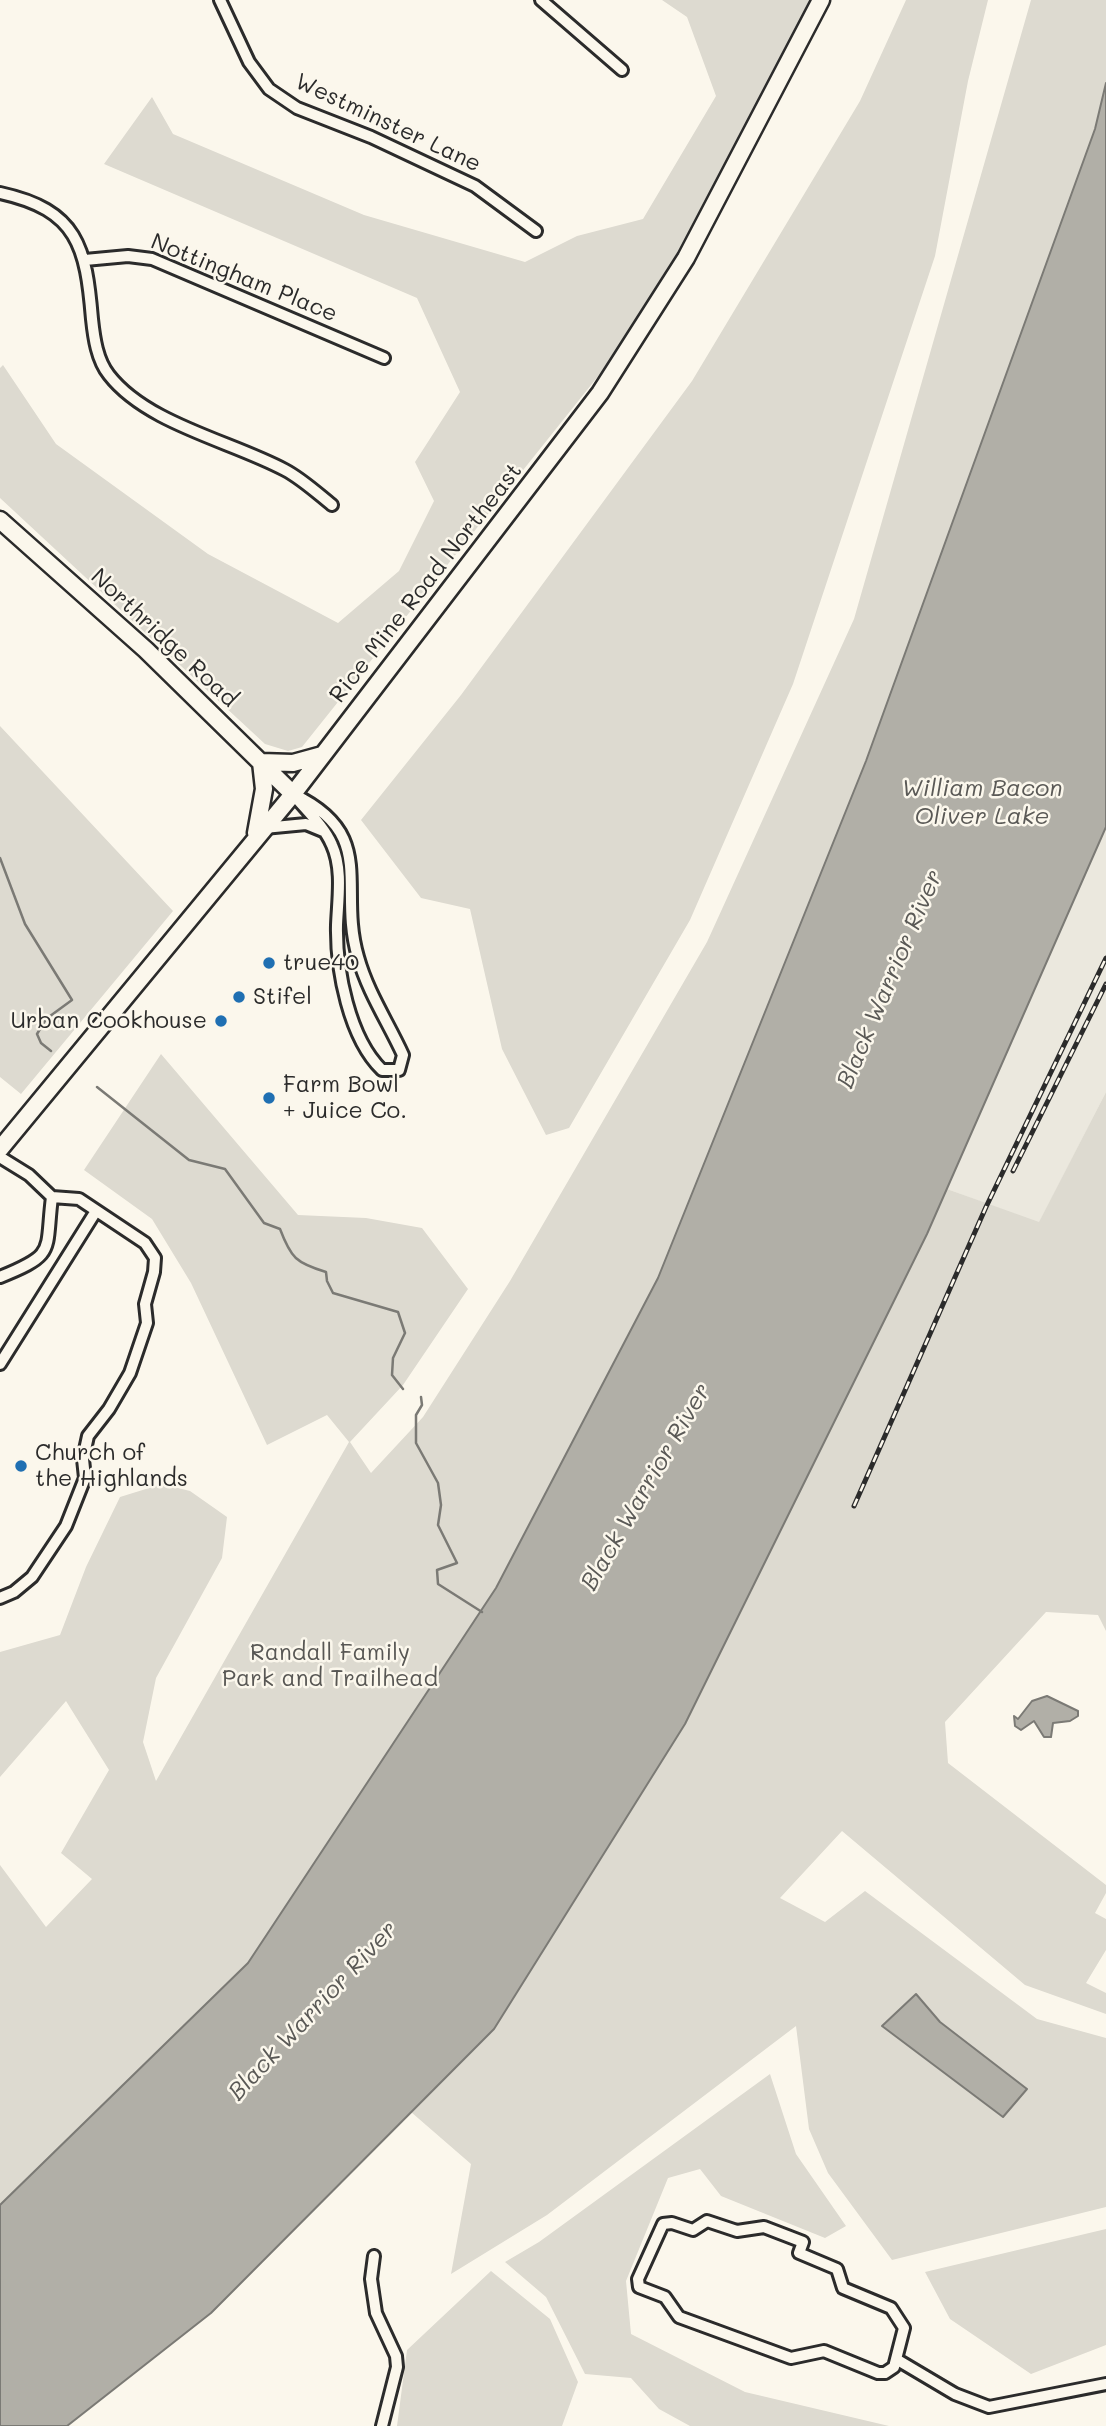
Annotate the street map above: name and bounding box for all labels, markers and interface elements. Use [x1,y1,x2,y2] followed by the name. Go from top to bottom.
[291,68,485,178] street label: Westminster Lane
[147,228,341,328] street label: Nottingham Place
[324,458,528,708] street label: Rice Mine Road Northeast
[85,563,243,713] street label: Northridge Road
[901,775,1063,831] water label: William Bacon Oliver Lake
[831,866,949,1092] water label: Black Warrior River
[283,949,359,977] place label: true40
[261,955,277,971] marker: true40
[253,983,312,1011] place label: Stifel
[231,989,247,1005] marker: Stifel
[11,1007,207,1035] place label: Urban Cookhouse
[213,1013,229,1029] marker: Urban Cookhouse
[283,1071,407,1125] place label: Farm Bowl + Juice Co.
[261,1090,277,1106] marker: Farm Bowl + Juice Co.
[575,1378,717,1596] water label: Black Warrior River
[35,1439,188,1493] place label: Church of the Highlands
[13,1458,29,1474] marker: Church of the Highlands
[222,1639,438,1693] park label: Randall Family Park and Trailhead
[223,1916,403,2106] water label: Black Warrior River

